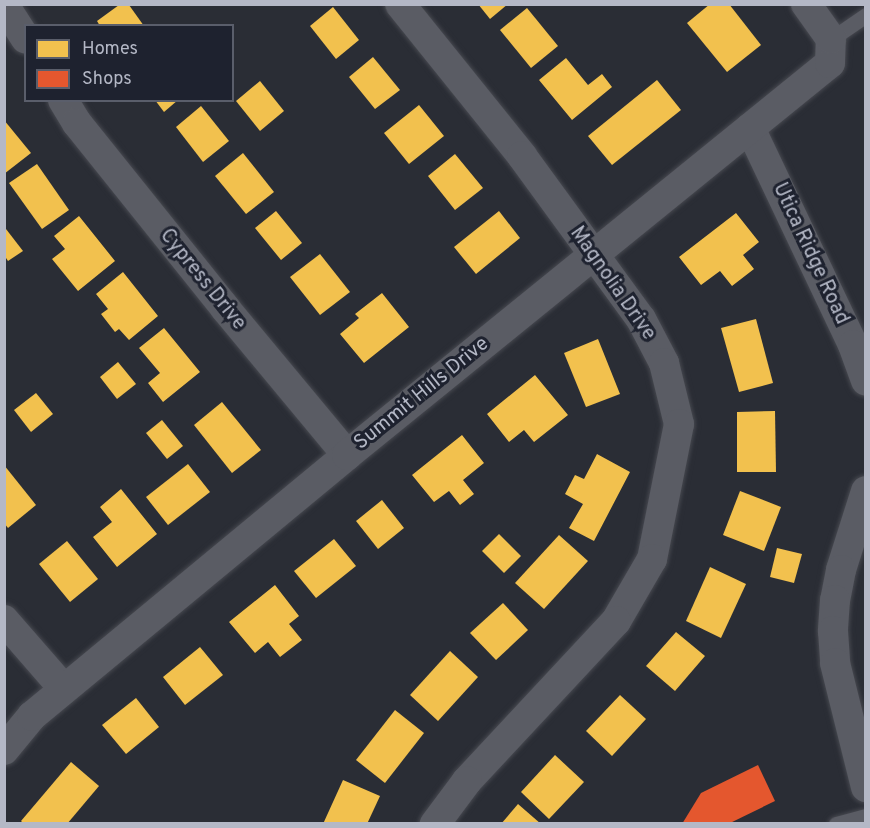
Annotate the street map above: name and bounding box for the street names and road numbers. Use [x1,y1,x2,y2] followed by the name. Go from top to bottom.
[767,179,853,329] street label: Utica Ridge Road
[564,223,660,345] street label: Magnolia Drive
[154,224,250,336] street label: Cypress Drive
[350,332,494,456] street label: Summit Hills Drive

